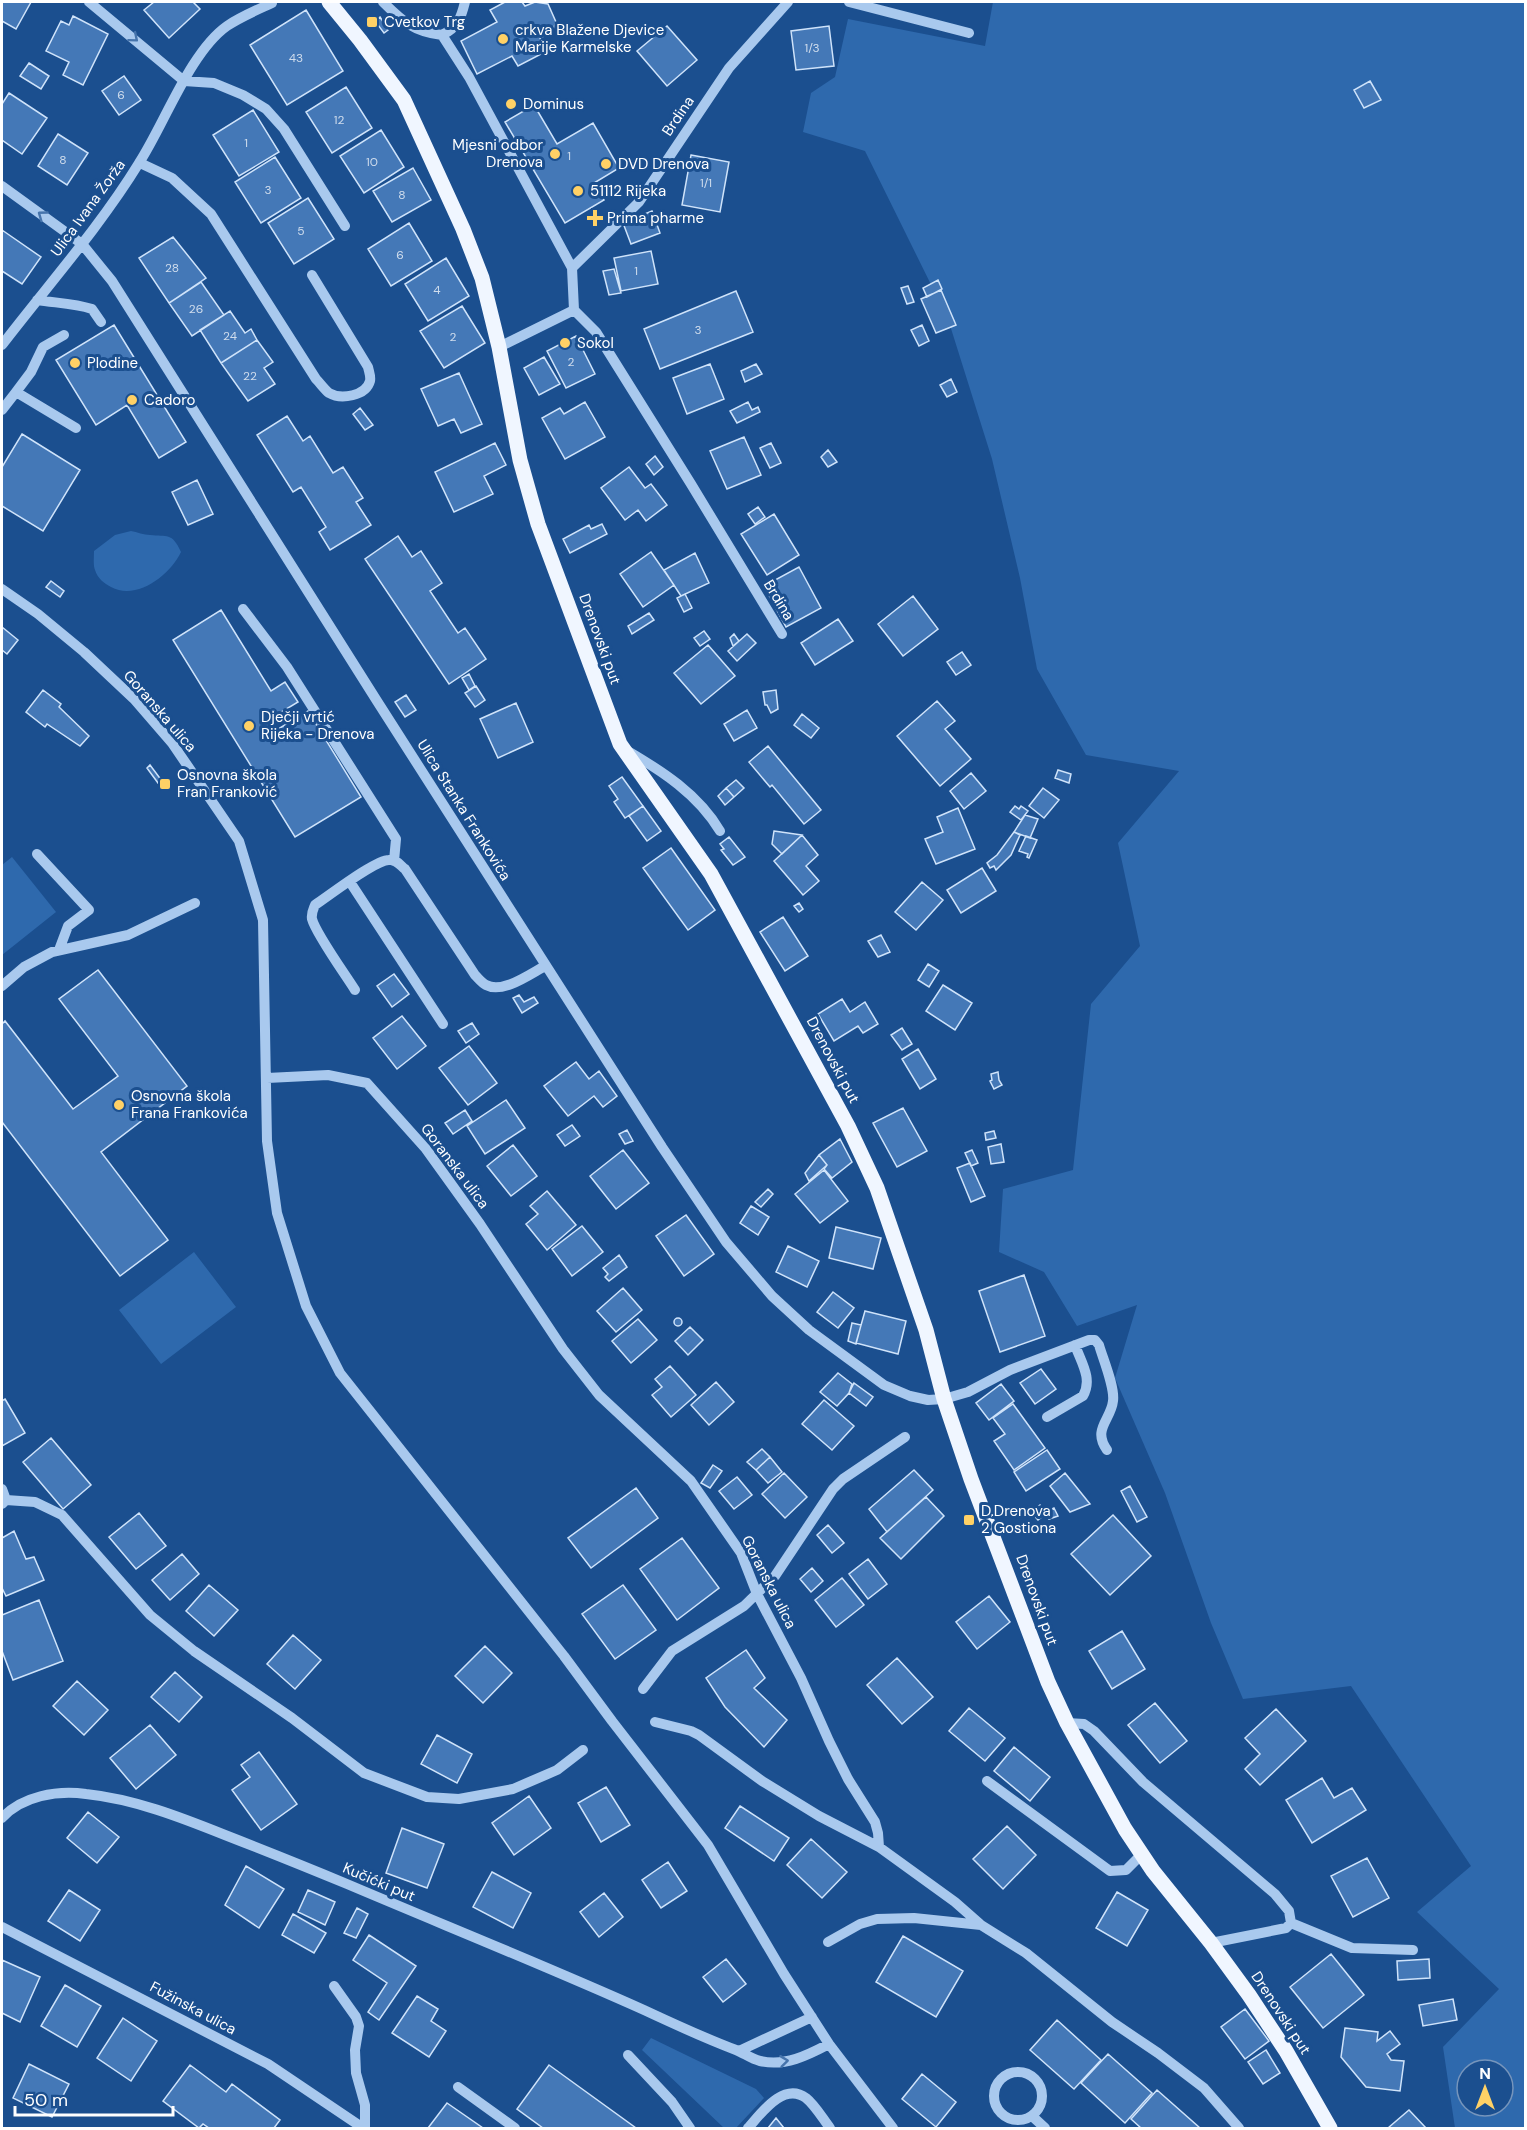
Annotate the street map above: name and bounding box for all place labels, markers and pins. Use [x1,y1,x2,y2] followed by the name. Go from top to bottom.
[384,12,465,32] place label: Cvetkov Trg
[365,15,379,29] marker: Cvetkov Trg
[515,20,664,57] place label: crkva Blažene Djevice Marije Karmelske
[496,32,510,46] marker: crkva Blažene Djevice Marije Karmelske
[523,94,584,114] place label: Dominus
[504,97,518,111] marker: Dominus
[452,135,543,172] place label: Mjesni odbor Drenova
[548,147,562,161] marker: Mjesni odbor Drenova
[618,154,709,174] place label: DVD Drenova
[599,157,613,171] marker: DVD Drenova
[590,181,666,201] place label: 51112 Rijeka
[571,184,585,198] marker: 51112 Rijeka
[607,208,704,228] place label: Prima pharme
[588,211,602,225] marker: Prima pharme
[577,333,614,353] place label: Sokol
[558,336,572,350] marker: Sokol
[87,353,138,373] place label: Plodine
[68,356,82,370] marker: Plodine
[144,390,195,410] place label: Cadoro
[125,393,139,407] marker: Cadoro
[261,707,374,744] place label: Dječji vrtić Rijeka - Drenova
[242,719,256,733] marker: Dječji vrtić Rijeka - Drenova
[177,765,277,802] place label: Osnovna škola Fran Franković
[158,777,172,791] marker: Osnovna škola Fran Franković
[131,1086,248,1123] place label: Osnovna škola Frana Frankovića
[112,1098,126,1112] marker: Osnovna škola Frana Frankovića
[981,1501,1056,1538] place label: D.Drenova 2 Gostiona
[962,1513,976,1527] marker: D.Drenova 2 Gostiona

